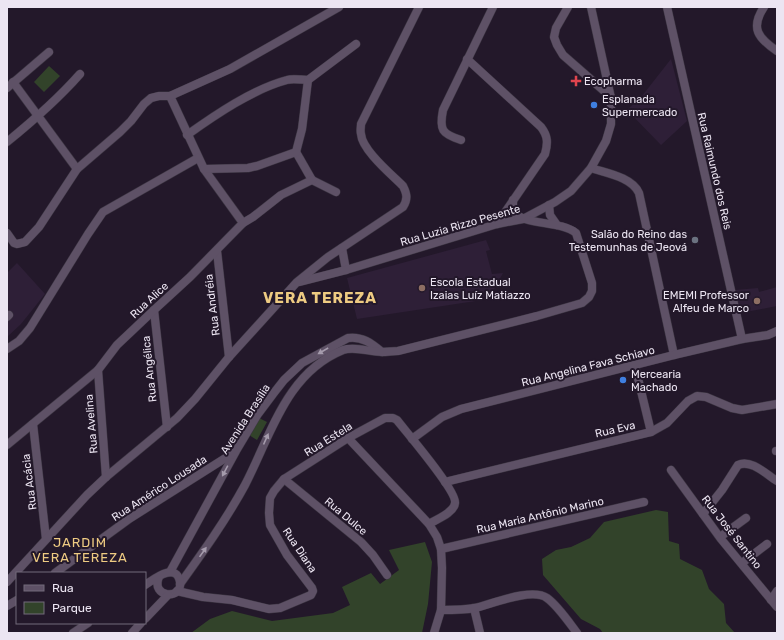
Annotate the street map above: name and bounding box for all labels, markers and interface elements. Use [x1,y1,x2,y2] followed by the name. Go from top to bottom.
[584,75,642,88] place label: Ecopharma
[571,76,581,86] marker: Ecopharma
[602,93,677,119] place label: Esplanada Supermercado
[589,100,599,110] marker: Esplanada Supermercado
[695,111,734,231] street label: Rua Raimundo dos Reis
[399,202,522,249] street label: Rua Luzia Rizzo Pesente
[569,228,687,254] place label: Salão do Reino das Testemunhas de Jeová
[690,235,700,245] marker: Salão do Reino das Testemunhas de Jeová
[202,273,223,336] street label: Rua Andréia
[430,276,531,302] place label: Escola Estadual Izaias Luíz Matiazzo
[128,279,171,321] street label: Rua Alice
[417,283,427,293] marker: Escola Estadual Izaias Luíz Matiazzo
[263,289,377,307] district label: VERA TEREZA
[663,289,750,315] place label: EMEMI Professor Alfeu de Marco
[752,296,762,306] marker: EMEMI Professor Alfeu de Marco
[140,335,159,403] street label: Rua Angélica
[520,344,656,389] street label: Rua Angelina Fava Schiavo
[317,348,329,355] one-way arrow
[631,368,681,394] place label: Mercearia Machado
[618,375,628,385] marker: Mercearia Machado
[218,382,273,457] street label: Avenida Brasília
[82,394,101,454] street label: Rua Avelina
[594,419,637,440] street label: Rua Eva
[302,420,355,459] street label: Rua Estela
[263,433,269,445] one-way arrow
[20,453,39,511] street label: Rua Acácia
[109,453,209,524] street label: Rua Américo Lousada
[222,466,228,477] one-way arrow
[699,493,764,572] street label: Rua José Santino
[322,495,370,538] street label: Rua Dulce
[475,495,605,536] street label: Rua Maria Antônio Marino
[280,525,319,575] street label: Rua Diana
[32,535,128,565] district label: JARDIM VERA TEREZA
[199,547,207,558] one-way arrow
[16,572,146,624] legend
[52,581,74,595] text: Rua
[52,601,92,615] text: Parque

